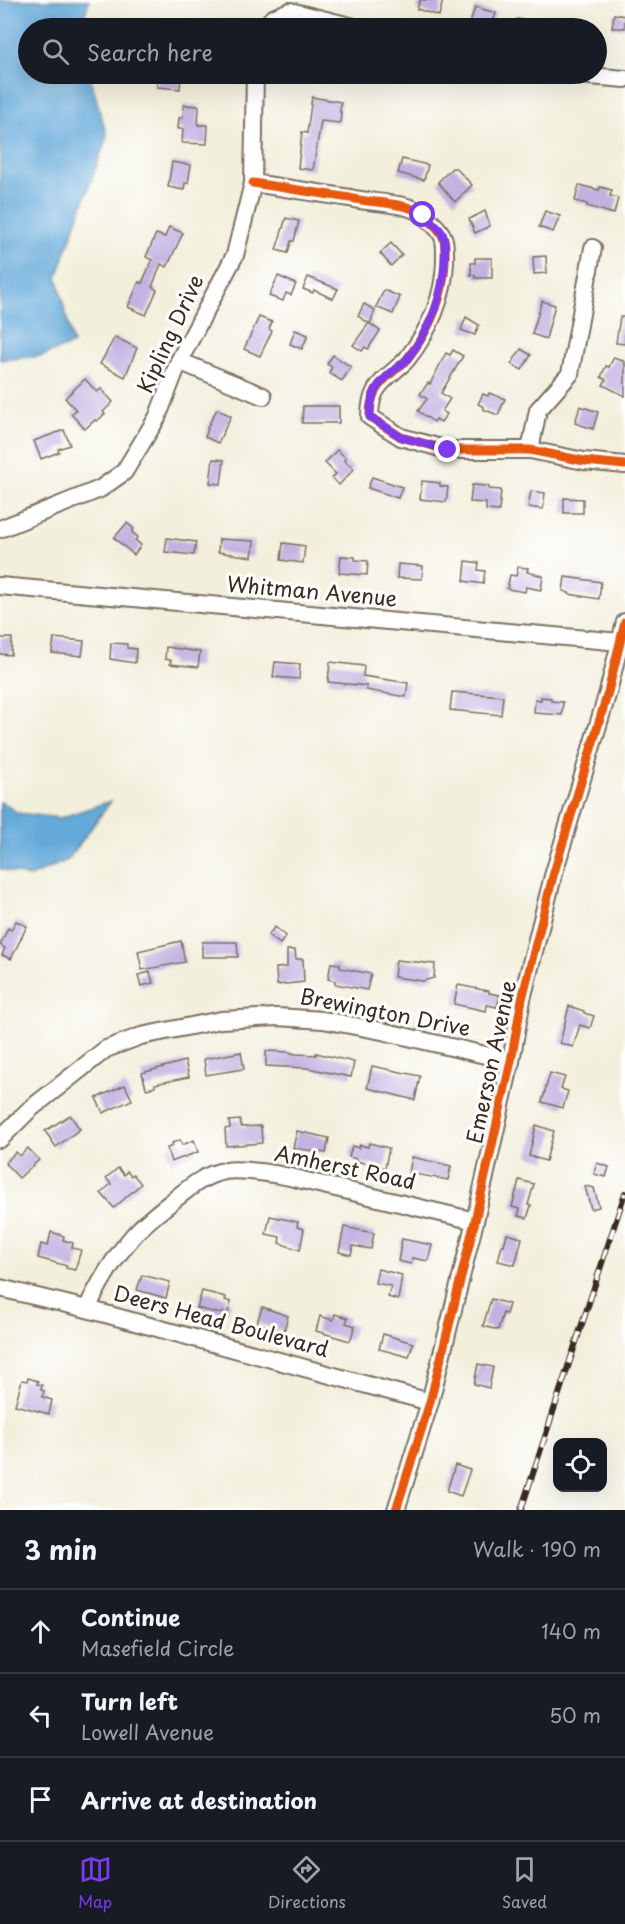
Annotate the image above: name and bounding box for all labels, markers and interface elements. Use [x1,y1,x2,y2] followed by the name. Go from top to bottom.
[18,18,607,84] search box
[39,35,72,68] icon: search
[87,35,213,68] text: Search here
[409,201,435,227] route start
[128,269,211,398] street label: Kipling Drive
[434,436,460,462] route end
[226,567,399,613] street label: Whitman Avenue
[457,977,523,1146] street label: Emerson Avenue
[297,979,473,1043] street label: Brewington Drive
[272,1135,419,1197] street label: Amherst Road
[110,1276,333,1364] street label: Deers Head Boulevard
[553,1438,607,1492] map controls
[553,1438,607,1492] button: locate
[24,1530,97,1569] text: 3 min
[473,1534,601,1564] text: Walk · 190 m
[81,1600,180,1633] text: Continue
[24,1615,57,1648] icon: ahead
[541,1616,601,1646] text: 140 m
[81,1633,234,1663] text: Masefield Circle
[81,1684,178,1717] text: Turn left
[24,1699,57,1732] icon: left
[549,1700,601,1730] text: 50 m
[81,1717,214,1747] text: Lowell Avenue
[24,1783,57,1816] icon: arrive
[81,1783,317,1816] text: Arrive at destination
[78,1853,112,1913] tab: Map
[268,1853,346,1913] tab: Directions
[502,1853,547,1913] tab: Saved

